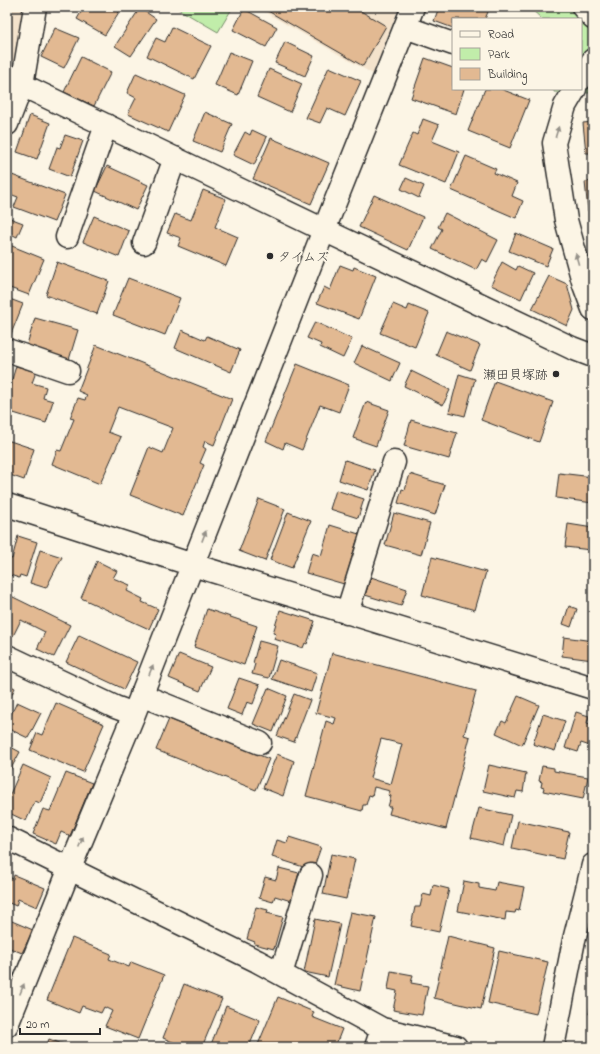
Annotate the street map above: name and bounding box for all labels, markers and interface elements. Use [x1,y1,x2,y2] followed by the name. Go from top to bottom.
[452,18,582,90] legend
[488,26,514,44] text: Road
[488,46,510,64] text: Park
[487,66,527,85] text: Building
[554,125,560,137] one-way arrow
[278,248,329,267] place label: タイムズ
[265,251,275,261] marker: タイムズ
[574,252,580,264] one-way arrow
[483,366,548,385] place label: 瀬田貝塚跡
[551,369,561,379] marker: 瀬田貝塚跡
[202,530,208,542] one-way arrow
[149,663,155,675] one-way arrow
[78,836,84,848] one-way arrow
[19,982,25,994] one-way arrow
[20,1010,100,1036] scale bar
[26,1016,49,1034] text: 20 m

